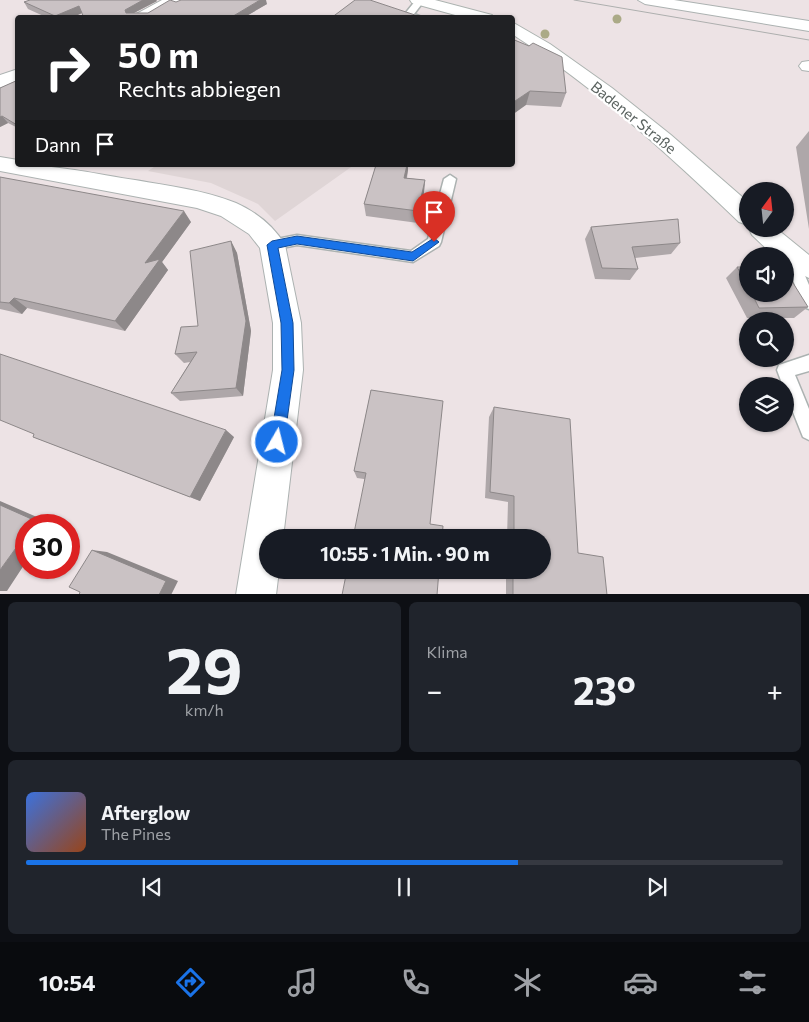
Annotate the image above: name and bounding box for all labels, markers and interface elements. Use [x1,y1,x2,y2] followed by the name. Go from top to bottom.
[118,32,199,75] text: 50 m
[35,35,100,100] icon: right
[118,75,281,102] text: Rechts abbiegen
[588,77,681,157] street label: Badener Straße
[91,130,119,158] icon: arrive
[35,133,81,156] text: Dann
[739,182,794,238] north arrow
[739,182,794,432] map controls
[413,191,455,242] pin
[420,198,448,226] icon: arrive
[739,247,794,302] button: sound
[739,312,794,367] button: search
[739,377,794,432] button: layers
[250,415,302,467] position arrow
[15,514,80,579] speed limit sign: 30
[320,542,490,565] text: 10:55 · 1 Min. · 90 m
[166,628,243,707] text: 29
[427,642,468,661] text: Klima
[573,666,636,713] text: 23°
[427,673,442,707] text: −
[767,673,783,707] text: +
[185,700,224,719] text: km/h
[101,801,190,824] text: Afterglow
[101,824,171,843] text: The Pines
[138,873,166,901] icon: previous
[390,873,418,901] icon: pause
[643,873,671,901] icon: next
[173,965,208,1000] icon: directions
[285,965,320,1000] icon: music
[398,965,433,1000] icon: phone
[510,965,545,1000] icon: climate
[623,965,658,1000] icon: car
[735,965,770,1000] icon: filters
[39,969,95,996] text: 10:54

